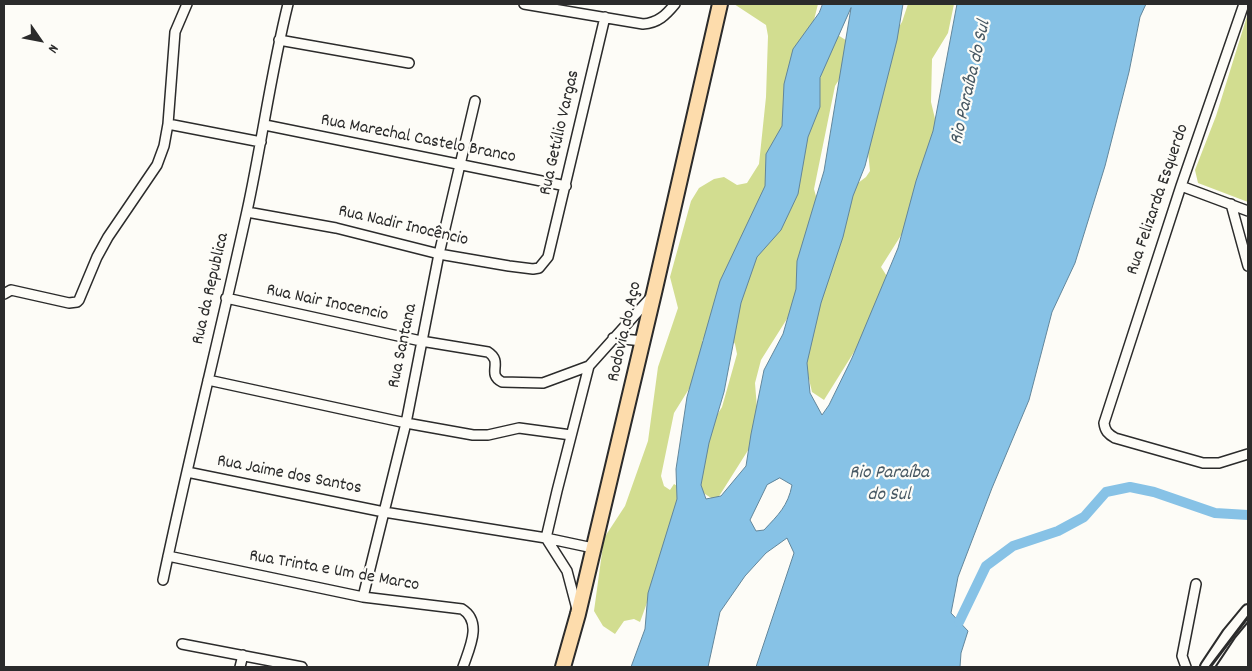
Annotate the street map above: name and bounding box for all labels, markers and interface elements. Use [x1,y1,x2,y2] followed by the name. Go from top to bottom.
[15,15,65,65] north arrow
[947,19,997,147] water label: Rio Paraíba do Sul
[42,40,63,57] text: N
[536,68,586,198] street label: Rua Getúlio Vargas
[319,110,517,170] street label: Rua Marechal Castelo Branco
[1123,122,1195,278] street label: Rua Felizarda Esquerdo
[336,202,470,252] street label: Rua Nadir Inocêncio
[189,231,235,347] street label: Rua da Republica
[604,280,648,384] street label: Rodovia do Aço
[264,281,390,327] street label: Rua Nair Inocencio
[385,302,423,390] street label: Rua Santana
[215,451,363,501] street label: Rua Jaime dos Santos
[849,463,929,507] water label: Rio Paraíba do Sul
[247,546,421,598] street label: Rua Trinta e Um de Marco

